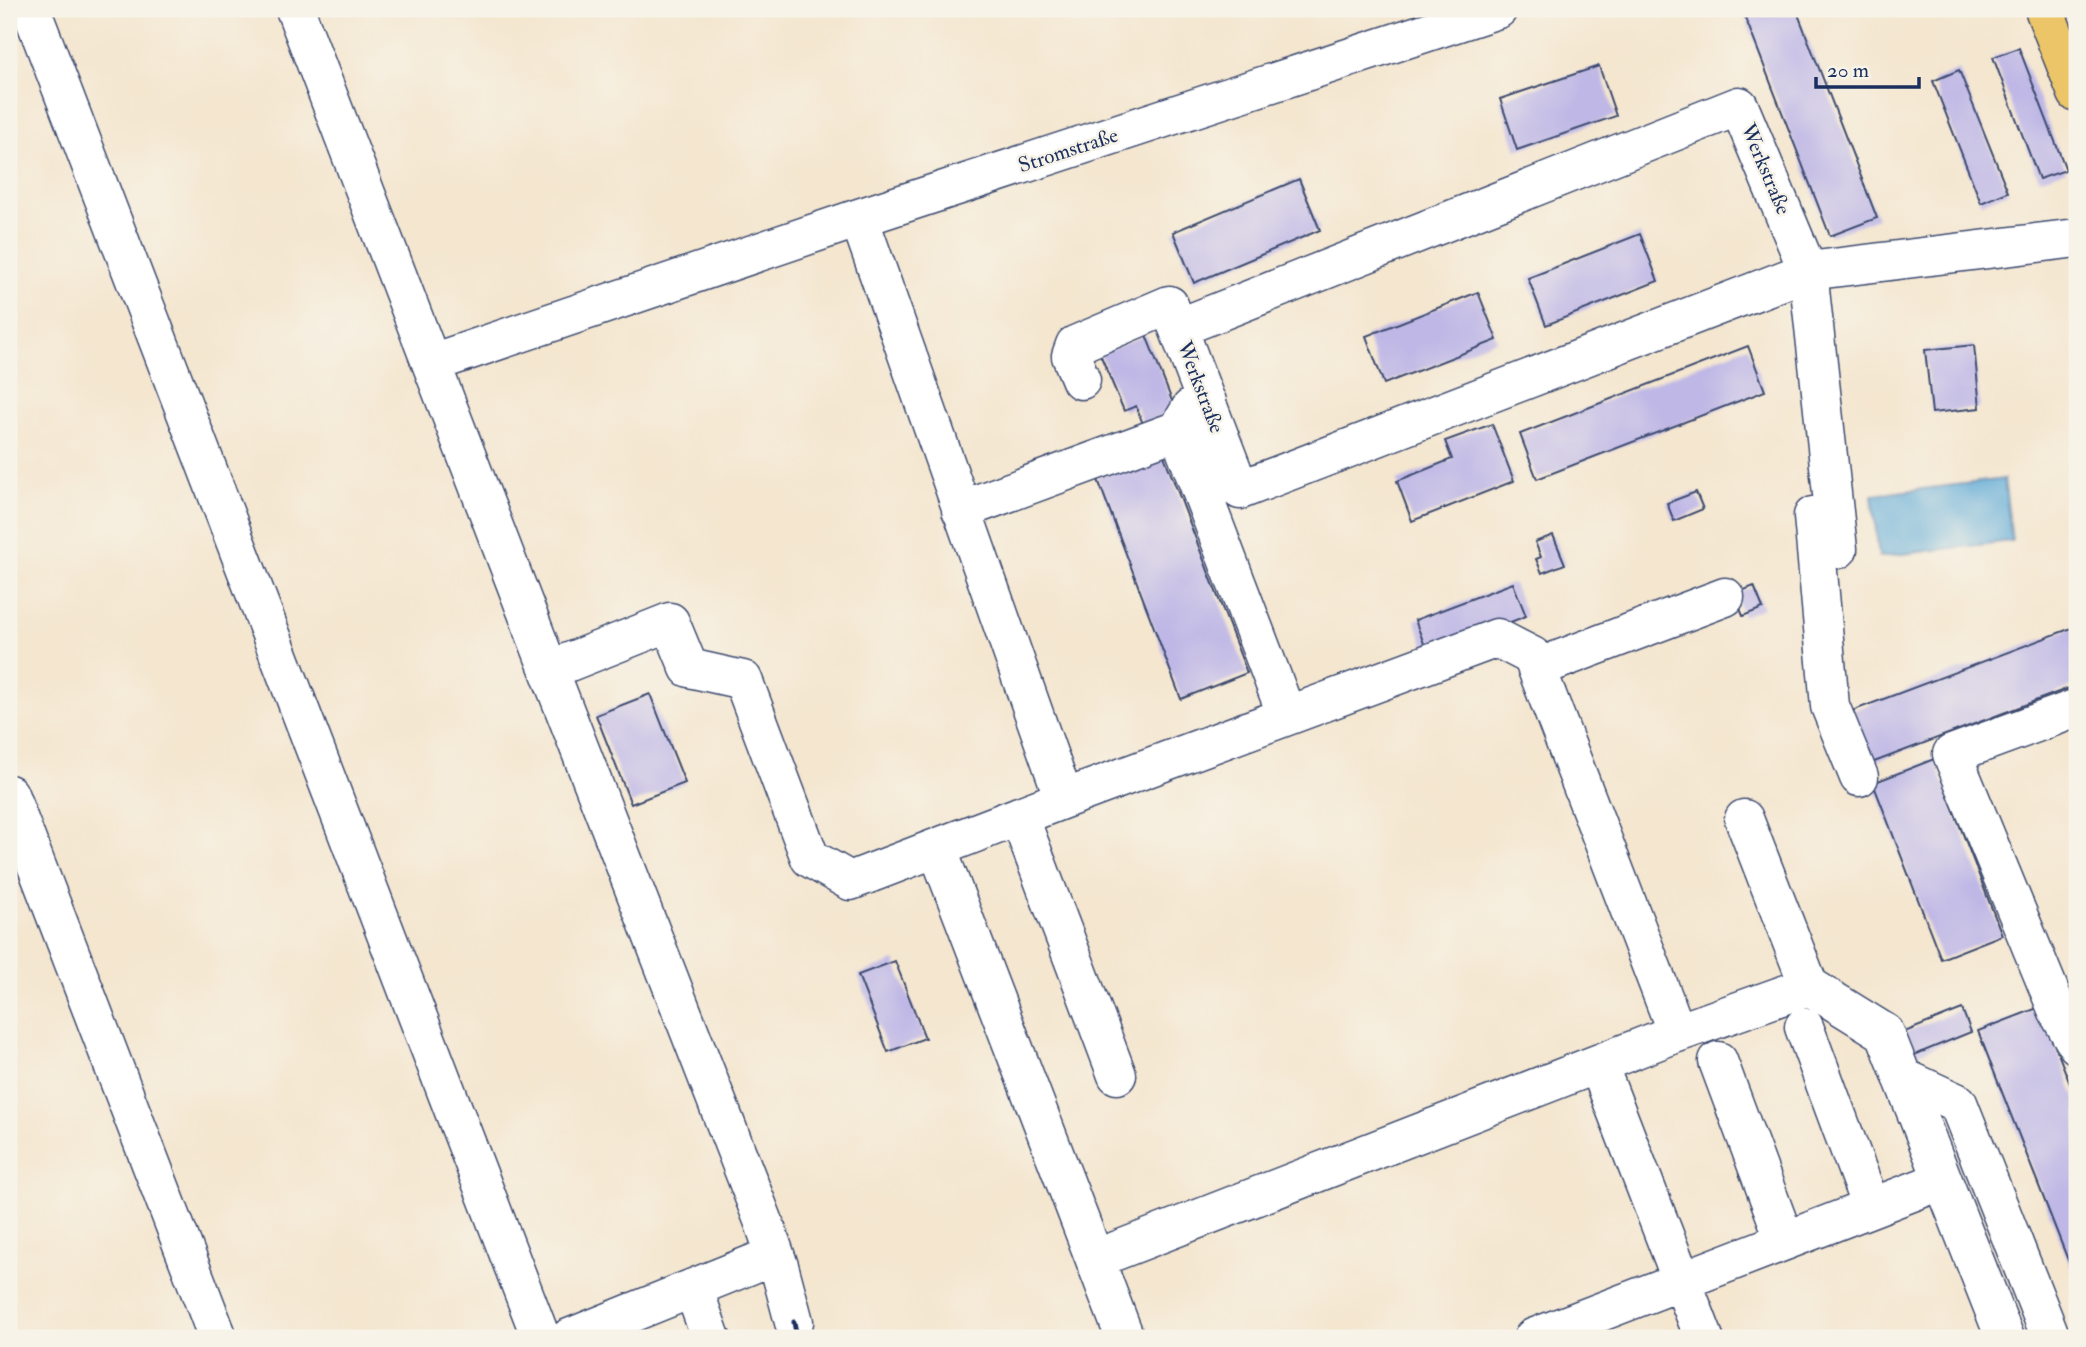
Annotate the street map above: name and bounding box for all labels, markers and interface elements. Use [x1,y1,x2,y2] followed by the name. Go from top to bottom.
[1816,46,1920,90] scale bar
[1827,57,1869,84] text: 20 m
[1734,119,1797,219] street label: Werkstraße
[1015,122,1122,179] street label: Stromstraße
[1170,336,1230,437] street label: Werkstraße

